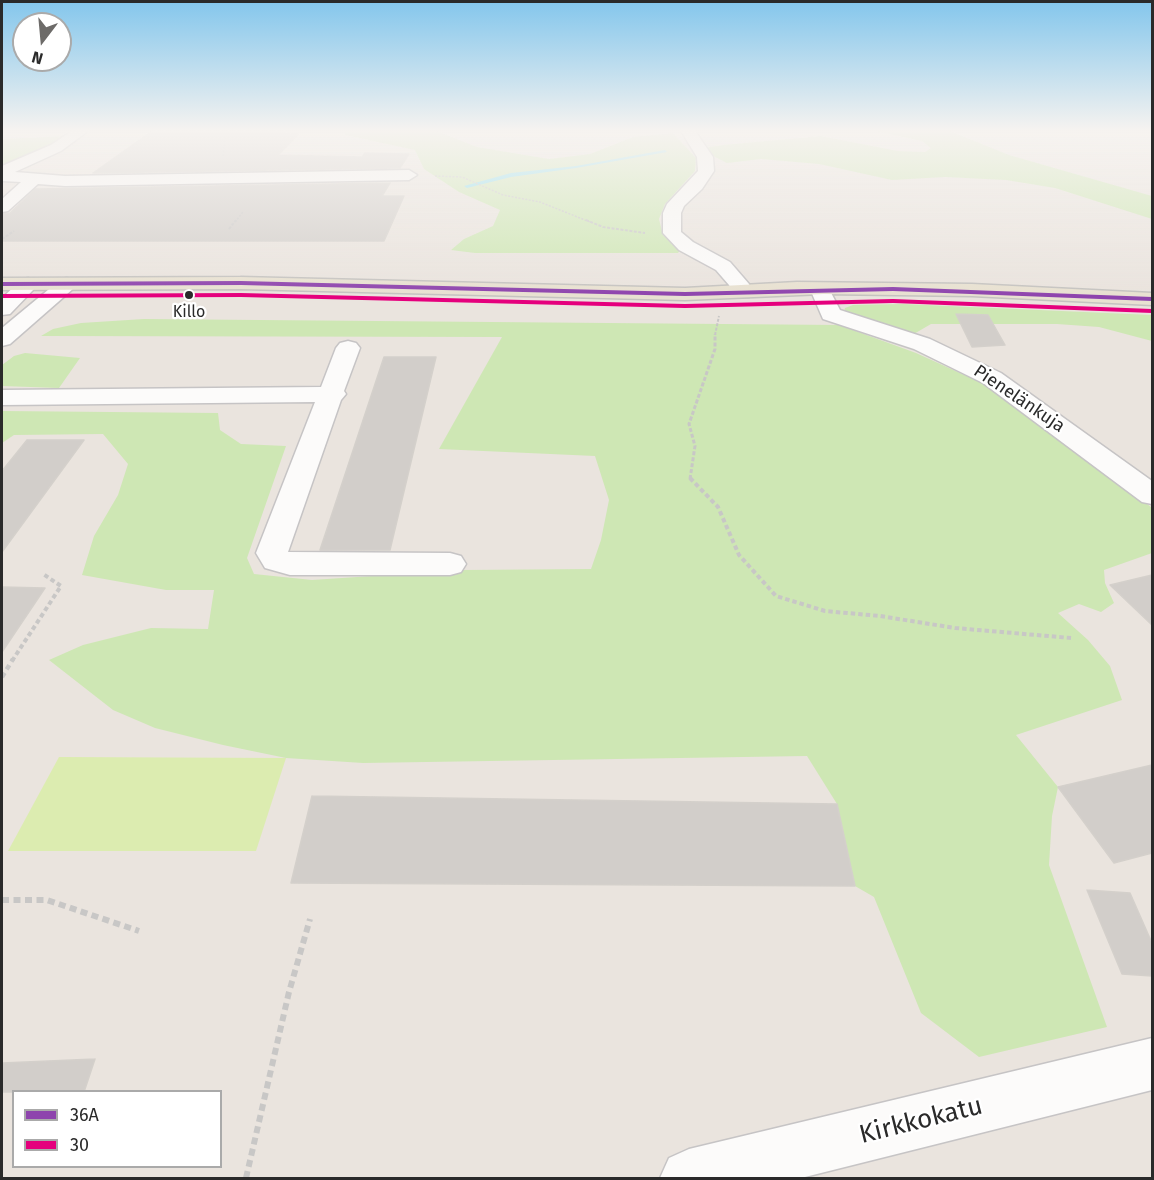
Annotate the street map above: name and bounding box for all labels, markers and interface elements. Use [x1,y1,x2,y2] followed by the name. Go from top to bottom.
[12,12,72,72] north arrow
[30,47,45,68] text: N
[183,289,195,301] marker: Killo
[173,303,205,323] place label: Killo
[969,361,1069,437] street label: Pienelänkuja
[12,1090,222,1168] legend
[856,1091,986,1151] street label: Kirkkokatu
[70,1104,99,1126] text: 36A
[70,1134,89,1156] text: 30

